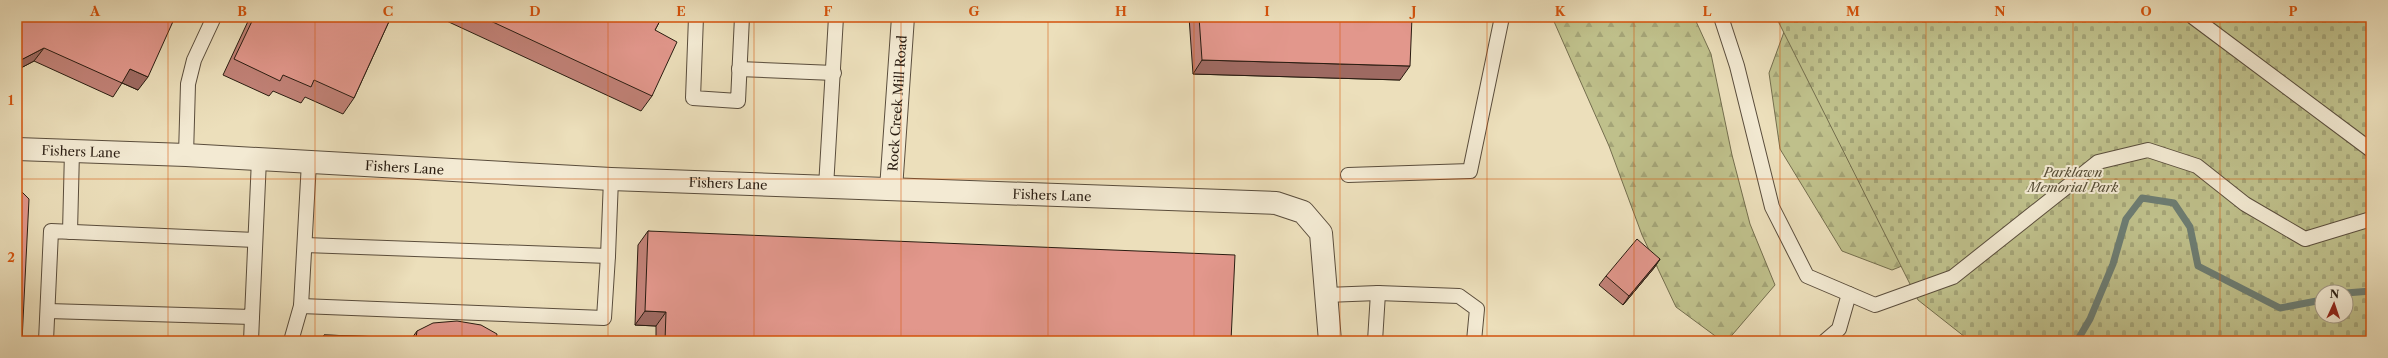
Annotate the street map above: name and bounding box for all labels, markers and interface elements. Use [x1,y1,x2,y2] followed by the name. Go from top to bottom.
[89,3,101,19] text: A
[237,3,247,19] text: B
[383,3,393,19] text: C
[529,3,541,19] text: D
[676,3,686,19] text: E
[824,3,833,19] text: F
[968,3,980,19] text: G
[1115,3,1127,19] text: H
[1264,3,1270,19] text: I
[1409,3,1417,19] text: J
[1555,3,1566,19] text: K
[1703,3,1712,19] text: L
[1846,3,1860,19] text: M
[1994,3,2006,19] text: N
[2140,3,2152,19] text: O
[2289,3,2298,19] text: P
[884,35,910,172] street label: Rock Creek Mill Road
[8,92,14,108] text: 1
[41,142,121,161] street label: Fishers Lane
[365,157,444,178] street label: Fishers Lane
[2026,164,2119,195] park label: Parklawn Memorial Park
[688,174,768,193] street label: Fishers Lane
[1012,185,1092,204] street label: Fishers Lane
[7,249,15,265] text: 2
[2314,284,2354,324] north arrow
[2329,287,2340,301] text: N

